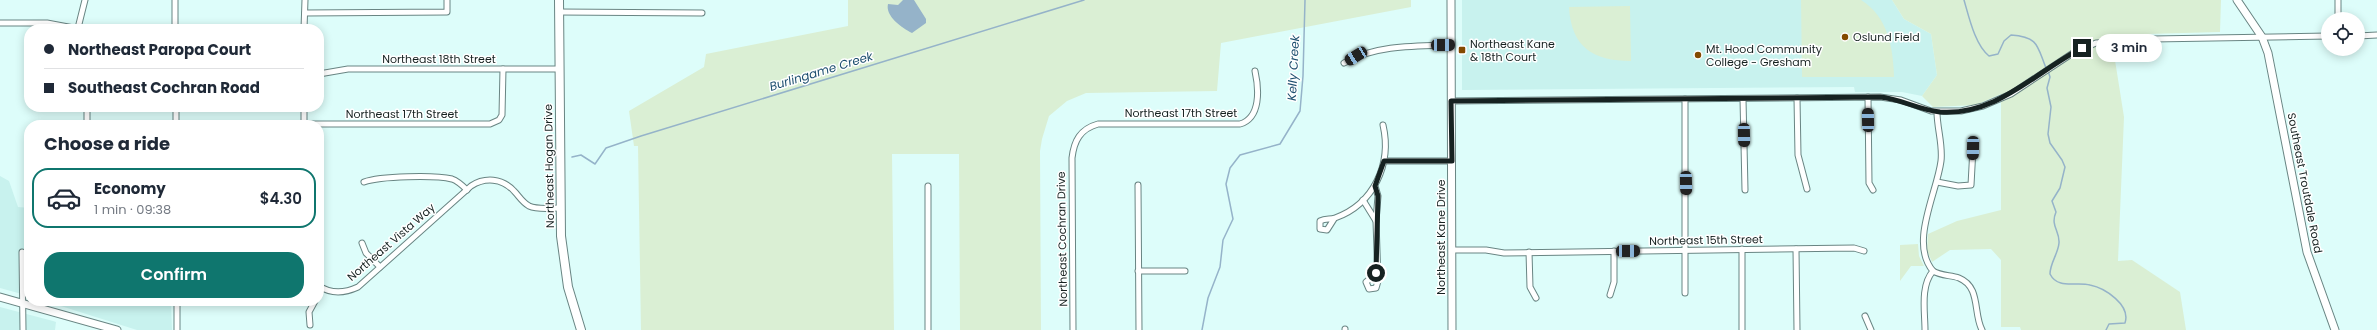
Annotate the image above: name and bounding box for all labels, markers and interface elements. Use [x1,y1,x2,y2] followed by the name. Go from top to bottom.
[2321,12,2365,56] map controls
[2321,12,2365,56] button: locate
[1853,29,1920,45] place label: Oslund Field
[1840,32,1850,42] marker: Oslund Field
[1283,34,1303,101] water label: Kelly Creek
[2096,34,2162,62] callout: 3 min
[1470,36,1555,65] place label: Northeast Kane & 18th Court
[2111,38,2147,57] text: 3 min
[68,39,251,60] text: Northeast Paropa Court
[1431,39,1455,51] car
[2073,39,2091,57] route end
[1706,41,1823,70] place label: Mt. Hood Community College - Gresham
[1343,45,1369,67] car
[1457,45,1467,55] marker: Northeast Kane & 18th Court
[767,47,876,95] water label: Burlingame Creek
[1693,50,1703,60] marker: Mt. Hood Community College - Gresham
[382,51,496,67] street label: Northeast 18th Street
[68,77,260,98] text: Southeast Cochran Road
[540,104,558,228] street label: Northeast Hogan Drive
[1125,105,1237,121] street label: Northeast 17th Street
[346,106,458,122] street label: Northeast 17th Street
[1862,108,1874,132] car
[2284,111,2326,255] street label: Southeast Troutdale Road
[1738,123,1750,147] car
[44,131,170,156] text: Choose a ride
[1967,136,1979,160] car
[1053,171,1071,307] street label: Northeast Cochran Drive
[1680,171,1692,195] car
[94,178,166,199] text: Economy
[1433,179,1449,295] street label: Northeast Kane Drive
[46,180,82,216] icon: car
[260,188,302,209] text: $4.30
[344,199,439,285] street label: Northeast Vista Way
[94,200,171,219] text: 1 min · 09:38
[1649,231,1763,249] street label: Northeast 15th Street
[1616,245,1640,257] car
[44,252,304,298] button: Confirm
[1367,264,1385,282] route start

